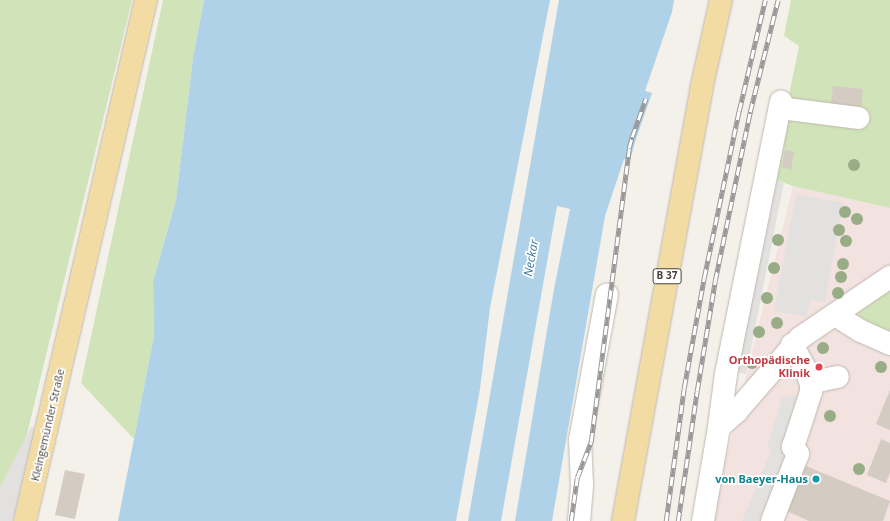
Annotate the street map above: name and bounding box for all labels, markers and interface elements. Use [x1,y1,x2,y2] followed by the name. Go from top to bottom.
[521,238,541,278] water label: Neckar
[652,268,682,284] road number: B 37
[729,354,810,380] place label: Orthopädische Klinik
[813,361,825,373] marker: Orthopädische Klinik
[29,368,67,482] street label: Kleingemünder Straße
[715,472,808,486] place label: von Baeyer-Haus
[811,474,821,484] marker: von Baeyer-Haus

